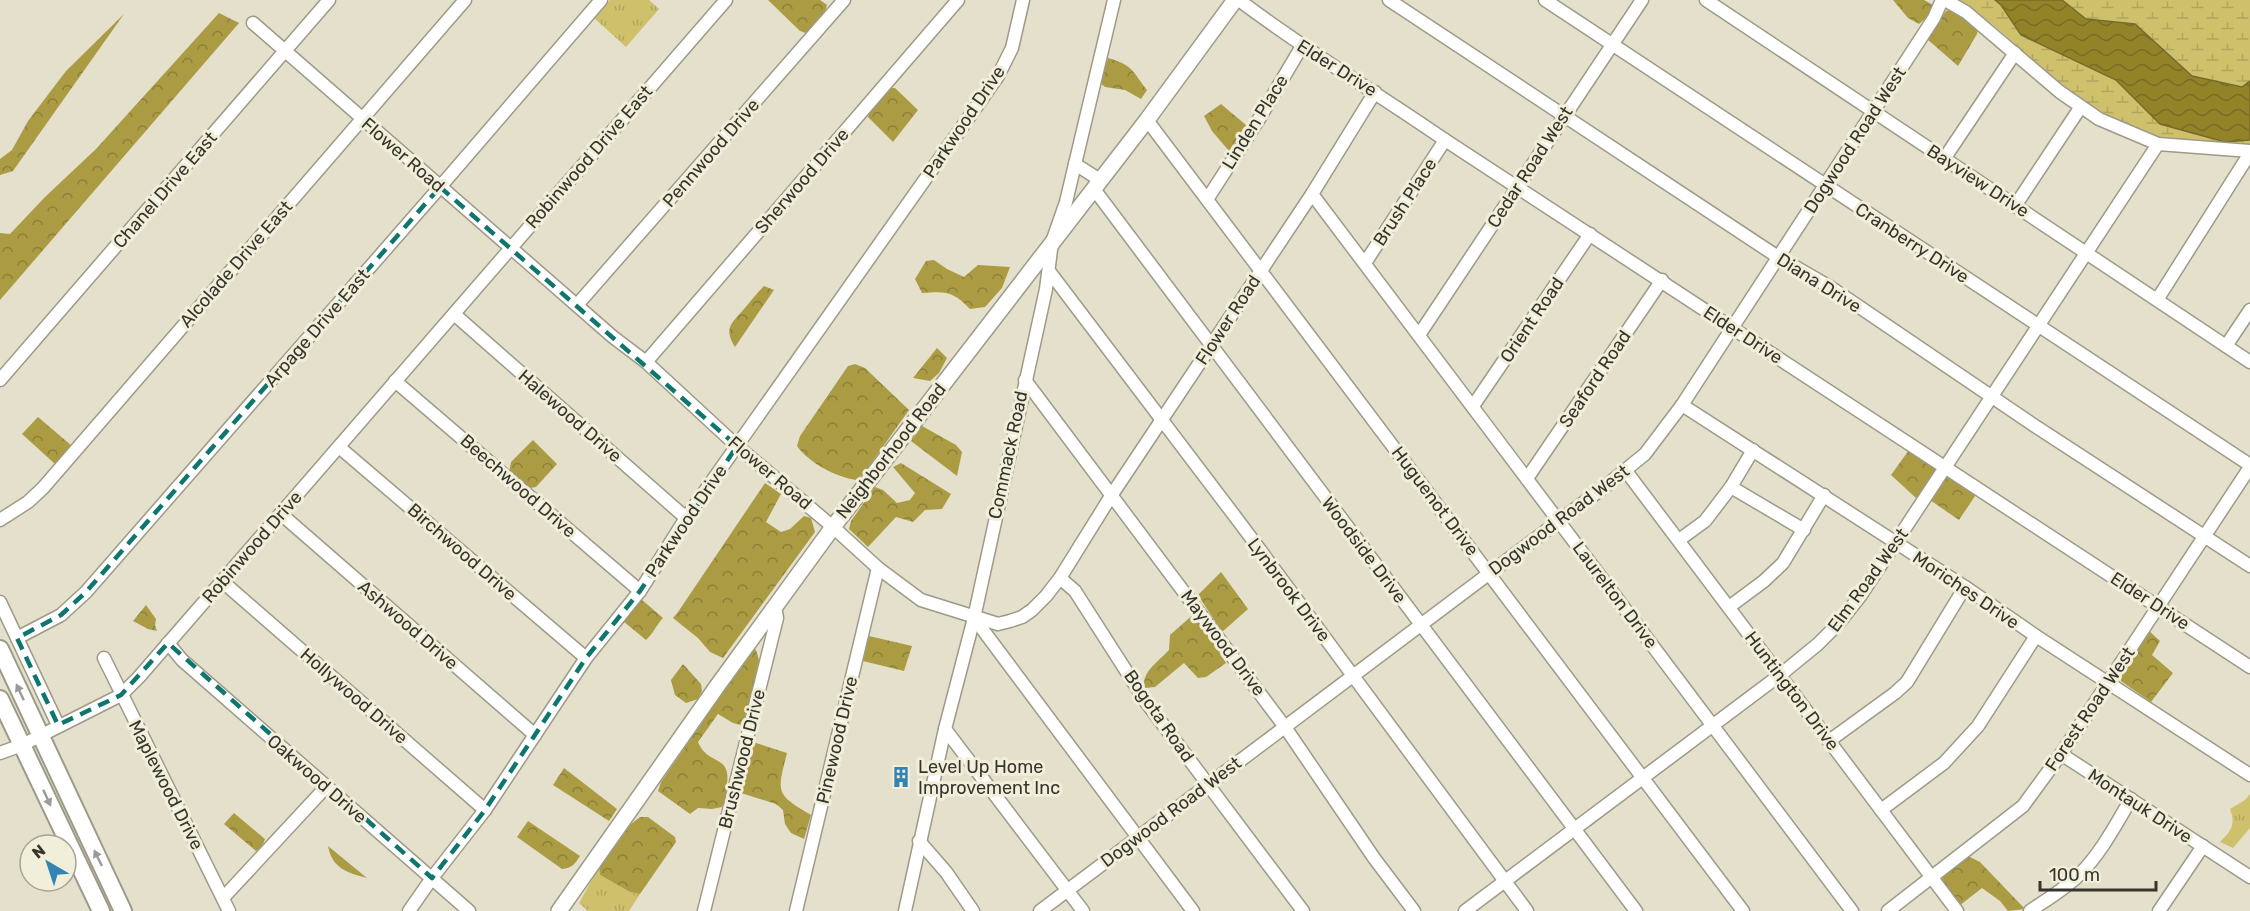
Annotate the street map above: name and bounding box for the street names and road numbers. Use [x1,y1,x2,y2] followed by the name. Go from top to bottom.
[1293,35,1381,101] street label: Elder Drive
[918,62,1010,182] street label: Parkwood Drive
[1799,62,1911,218] street label: Dogwood Road West
[1217,71,1293,173] street label: Linden Place
[521,81,657,233] street label: Robinwood Drive East
[658,94,764,212] street label: Pennwood Drive
[1482,102,1578,232] street label: Cedar Road West
[357,113,449,197] street label: Flower Road
[750,124,854,238] street label: Sherwood Drive
[108,127,222,253] street label: Chanel Drive East
[1923,140,2033,222] street label: Bayview Drive
[1369,154,1441,250] street label: Brush Place
[175,196,297,332] street label: Alcolade Drive East
[1851,198,1973,288] street label: Cranberry Drive
[1773,248,1865,318] street label: Diana Drive
[260,264,374,392] street label: Arpage Drive East
[1191,271,1265,369] street label: Flower Road
[1495,273,1569,367] street label: Orient Road
[1699,301,1787,369] street label: Elder Drive
[1554,326,1636,432] street label: Seaford Road
[514,365,626,467] street label: Halewood Drive
[831,379,951,523] street label: Neighborhood Road
[984,389,1032,521] street label: Commack Road
[456,430,580,542] street label: Beechwood Drive
[724,432,816,514] street label: Flower Road
[1387,442,1483,560] street label: Huguenot Drive
[1484,460,1634,580] street label: Dogwood Road West
[640,461,732,581] street label: Parkwood Drive
[197,487,307,607] street label: Robinwood Drive
[1317,492,1411,608] street label: Woodside Drive
[403,499,521,605] street label: Birchwood Drive
[1823,524,1913,636] street label: Elm Road West
[1243,534,1335,646] street label: Lynbrook Drive
[1568,537,1662,653] street label: Laurelton Drive
[1909,546,2023,634] street label: Moriches Drive
[2106,567,2194,635] street label: Elder Drive
[353,576,463,674] street label: Ashwood Drive
[1176,586,1270,700] street label: Maywood Drive
[1740,627,1844,755] street label: Huntington Drive
[296,643,412,749] street label: Hollywood Drive
[2040,643,2140,775] street label: Forest Road West
[1119,666,1199,766] street label: Bogota Road
[812,674,862,806] street label: Pinewood Drive
[714,687,770,831] street label: Brushwood Drive
[124,717,208,853] street label: Maplewood Drive
[263,730,371,828] street label: Oakwood Drive
[1096,752,1246,872] street label: Dogwood Road West
[2084,764,2196,848] street label: Montauk Drive

